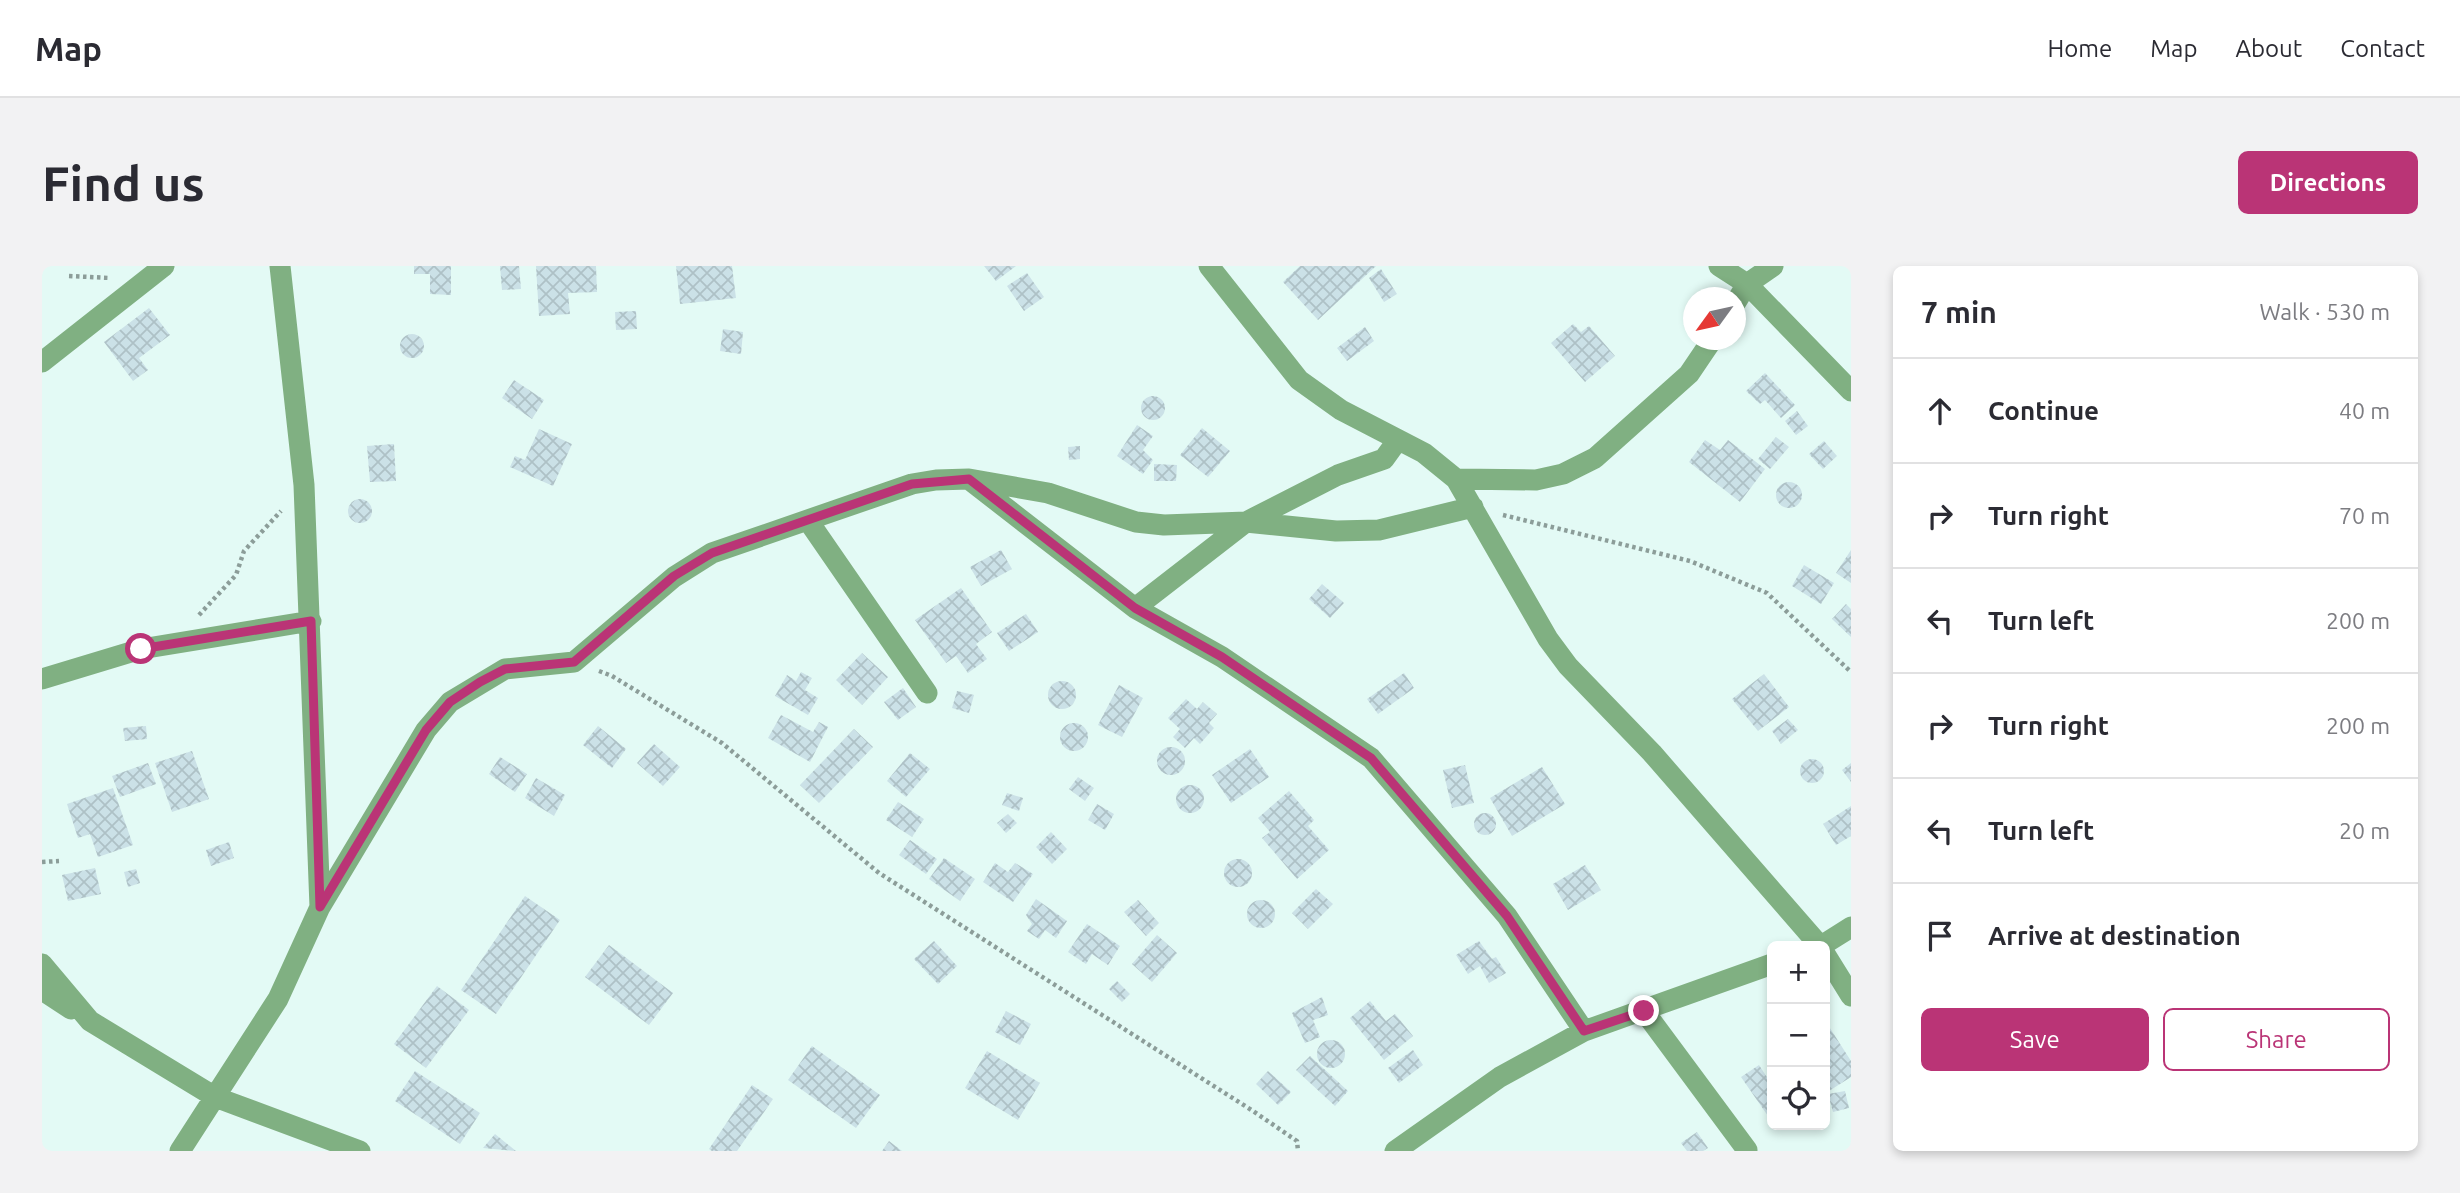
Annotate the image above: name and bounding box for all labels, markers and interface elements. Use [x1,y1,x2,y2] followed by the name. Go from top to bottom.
[35,30,102,67] text: Map
[2047,35,2112,62] text: Home
[2150,35,2197,62] text: Map
[2235,35,2302,62] text: About
[2340,35,2425,62] text: Contact
[2238,151,2418,214] button: Directions
[42,155,205,210] text: Find us
[1683,287,1746,350] north arrow
[1921,295,1997,329] text: 7 min
[2259,299,2390,324] text: Walk · 530 m
[1921,392,1959,430] icon: ahead
[1988,396,2099,425] text: Continue
[2339,398,2390,423] text: 40 m
[1921,497,1959,535] icon: right
[1988,501,2109,530] text: Turn right
[2339,503,2390,528] text: 70 m
[1921,602,1959,640] icon: left
[1988,606,2094,635] text: Turn left
[2326,608,2390,633] text: 200 m
[125,633,156,664] route start
[1921,707,1959,745] icon: right
[1988,711,2109,740] text: Turn right
[2326,713,2390,738] text: 200 m
[1921,812,1959,850] icon: left
[1988,816,2094,845] text: Turn left
[2339,818,2390,843] text: 20 m
[1921,917,1959,955] icon: arrive
[1988,921,2241,950] text: Arrive at destination
[1767,941,1830,1130] map controls
[1767,941,1830,1004] button: +
[1628,995,1659,1026] route end
[1767,1004,1830,1067] button: −
[1921,1008,2149,1071] button: Save
[2163,1008,2390,1071] button: Share
[1767,1067,1830,1130] button: locate

